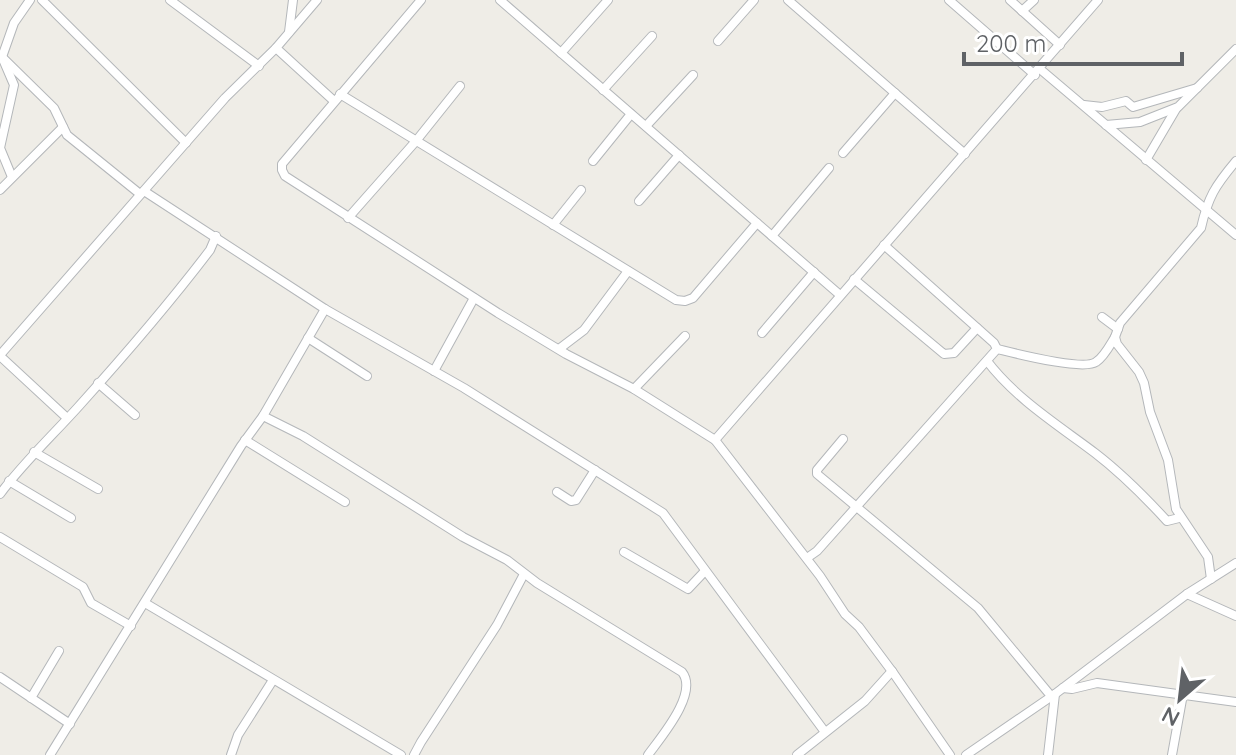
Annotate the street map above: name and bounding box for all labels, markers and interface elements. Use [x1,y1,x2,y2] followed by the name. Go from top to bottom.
[964,16,1182,66] scale bar
[976,28,1046,58] text: 200 m
[1140,659,1220,739] north arrow
[1157,701,1184,733] text: N

